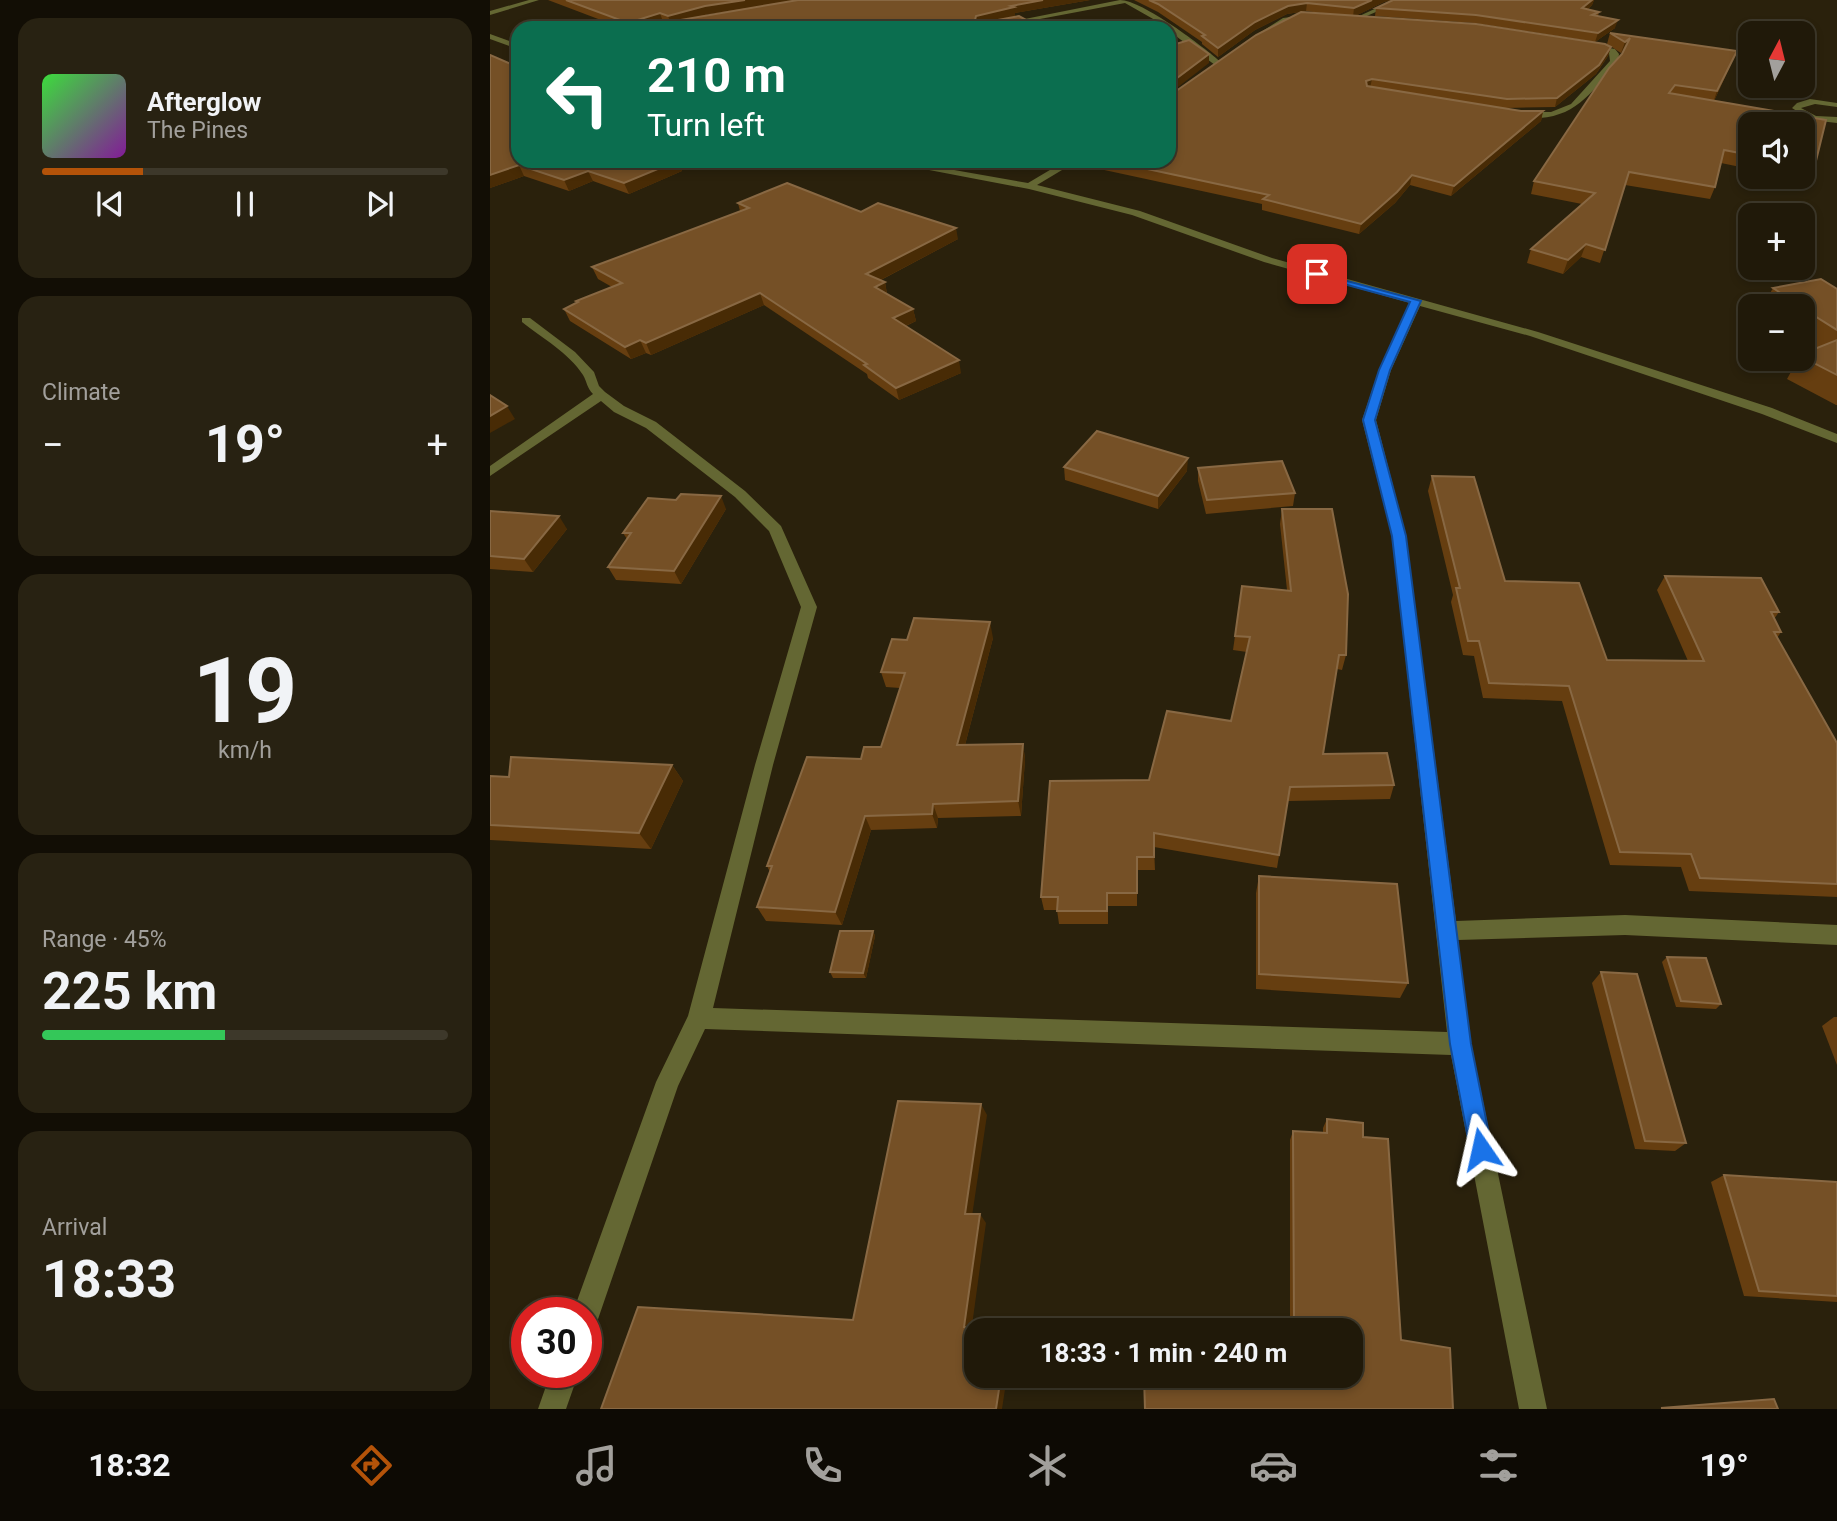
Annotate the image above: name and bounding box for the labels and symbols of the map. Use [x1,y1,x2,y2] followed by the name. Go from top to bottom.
[1738,21,1815,98] north arrow
[1287,244,1347,304] pin
[1444,1112,1518,1186] position arrow
[511,1297,602,1388] speed limit sign: 30

